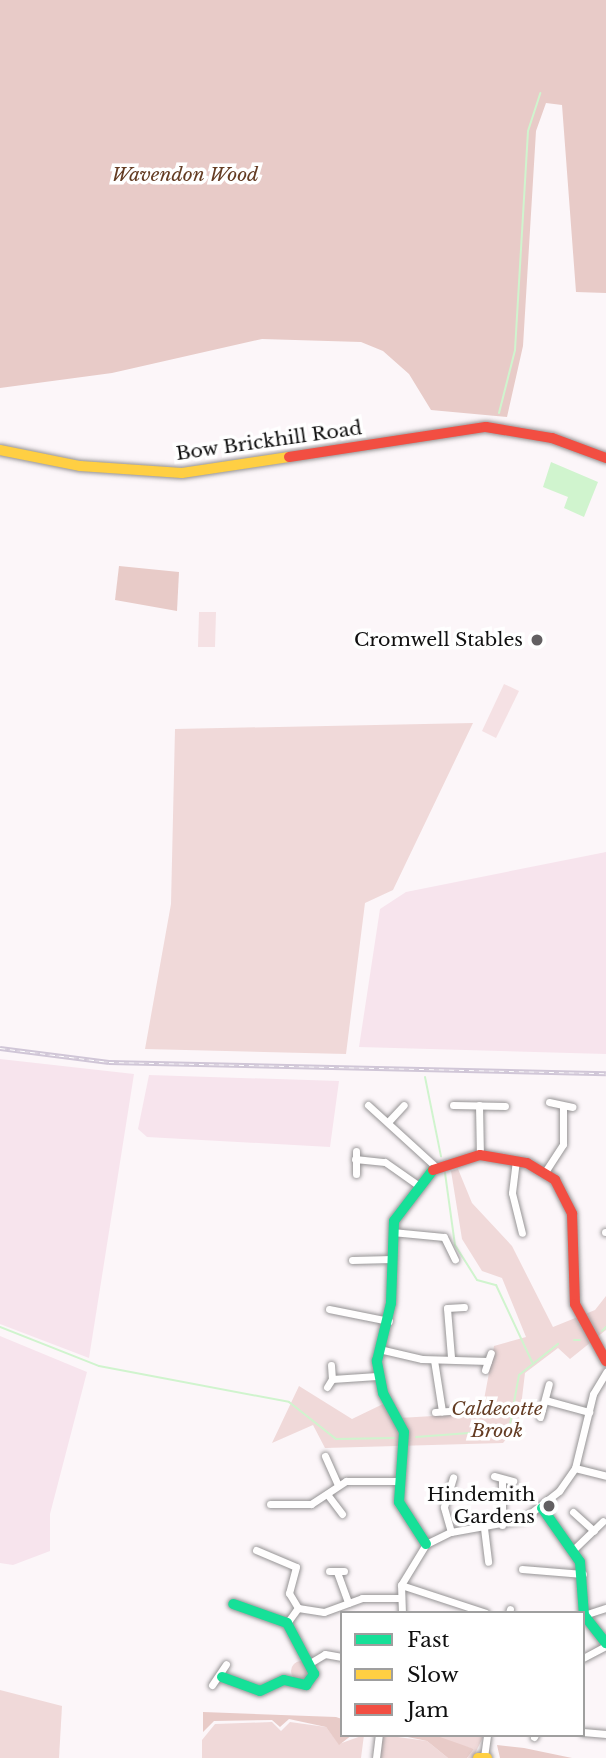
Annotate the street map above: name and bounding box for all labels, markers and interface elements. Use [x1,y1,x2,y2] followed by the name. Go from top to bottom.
[111,164,259,186] park label: Wavendon Wood
[174,417,364,465] street label: Bow Brickhill Road
[354,629,523,651] place label: Cromwell Stables
[529,632,545,648] marker: Cromwell Stables
[451,1398,543,1442] park label: Caldecotte Brook
[427,1484,535,1528] place label: Hindemith Gardens
[541,1498,557,1514] marker: Hindemith Gardens
[340,1611,585,1737] legend
[407,1627,449,1653] text: Fast
[407,1662,459,1688] text: Slow
[407,1697,449,1723] text: Jam

